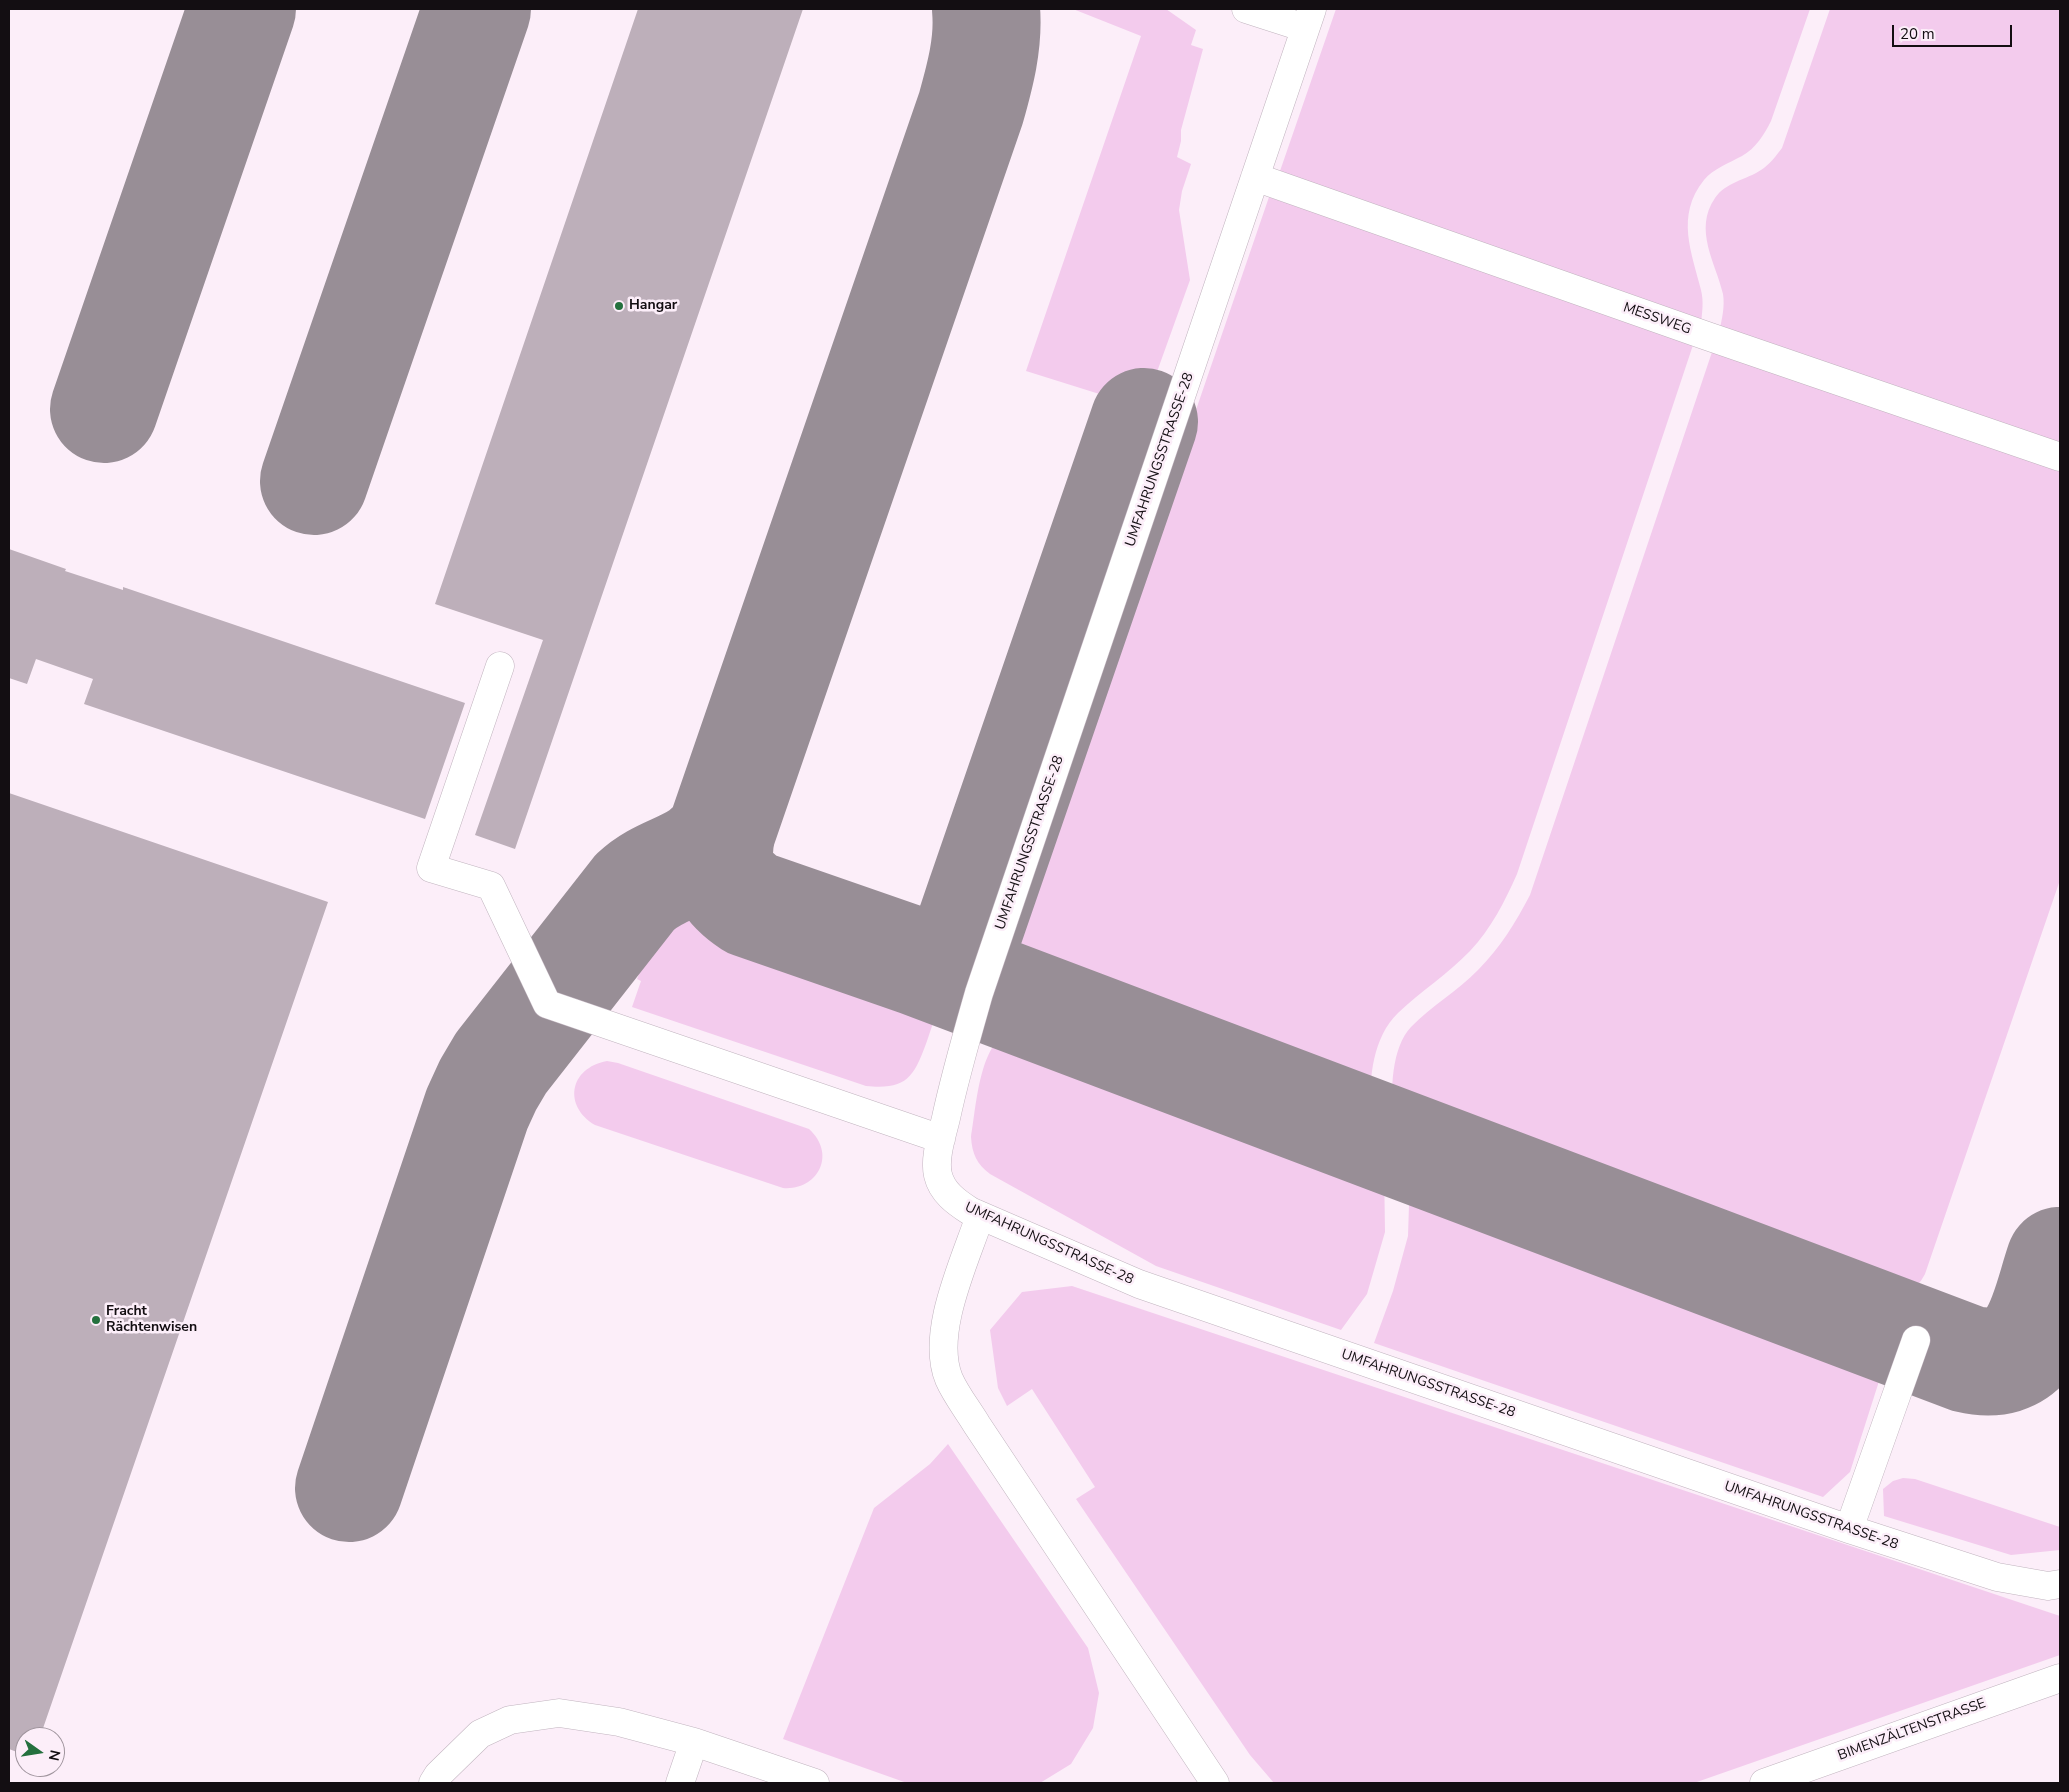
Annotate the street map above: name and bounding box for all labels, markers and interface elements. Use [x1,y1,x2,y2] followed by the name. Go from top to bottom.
[1894,15,2014,47] scale bar
[1900,24,1935,44] text: 20 m
[629,298,677,314] place label: Hangar
[613,300,625,312] marker: Hangar
[1621,300,1693,338] street label: MESSWEG
[1122,371,1198,549] street label: UMFAHRUNGSSTRASSE-28
[992,754,1068,932] street label: UMFAHRUNGSSTRASSE-28
[962,1199,1136,1289] street label: UMFAHRUNGSSTRASSE-28
[106,1304,197,1336] place label: Fracht Rächtenwisen
[90,1314,102,1326] marker: Fracht Rächtenwisen
[1339,1346,1517,1422] street label: UMFAHRUNGSSTRASSE-28
[1722,1478,1900,1554] street label: UMFAHRUNGSSTRASSE-28
[1836,1695,1988,1765] street label: BIMENZÄLTENSTRASSE
[15,1727,65,1777] north arrow
[44,1748,65,1762] text: N

